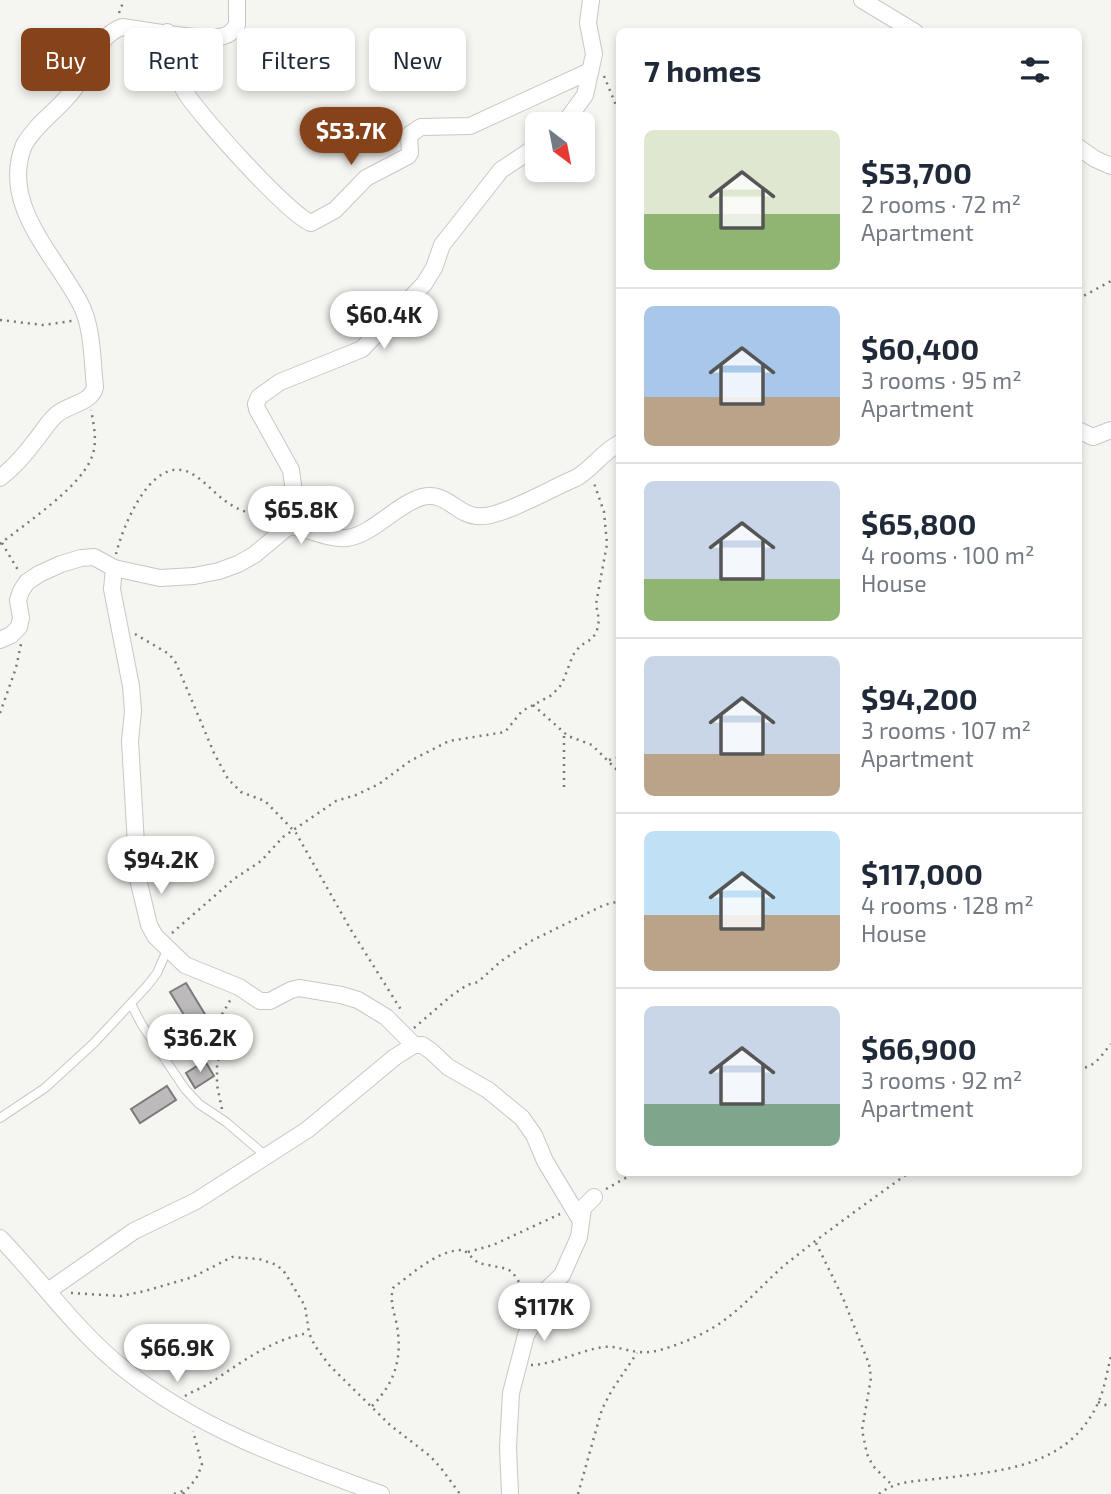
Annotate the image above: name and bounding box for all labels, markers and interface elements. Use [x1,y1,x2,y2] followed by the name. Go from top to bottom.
[21,28,110,91] chip: Buy
[124,28,223,91] chip: Rent
[237,28,355,91] chip: Filters
[369,28,466,91] chip: New
[1016,51,1054,89] icon: filters
[644,52,761,88] text: 7 homes
[294,108,408,167] pin: $53.7K
[525,112,595,182] north arrow
[525,112,595,182] map controls
[316,116,386,144] text: $53.7K
[861,154,972,190] text: $53,700
[700,158,784,242] icon: home
[861,190,1021,218] text: 2 rooms · 72 m²
[861,218,974,246] text: Apartment
[327,292,441,351] pin: $60.4K
[346,300,422,328] text: $60.4K
[861,330,979,366] text: $60,400
[700,334,784,418] icon: home
[861,366,1022,394] text: 3 rooms · 95 m²
[861,394,974,422] text: Apartment
[244,486,358,546] pin: $65.8K
[264,495,338,523] text: $65.8K
[861,505,976,541] text: $65,800
[700,509,784,593] icon: home
[861,541,1035,569] text: 4 rooms · 100 m²
[861,569,927,597] text: House
[861,680,978,716] text: $94,200
[700,684,784,768] icon: home
[861,716,1031,744] text: 3 rooms · 107 m²
[861,744,974,772] text: Apartment
[104,836,218,896] pin: $94.2K
[123,845,199,873] text: $94.2K
[861,855,983,891] text: $117,000
[700,859,784,943] icon: home
[861,891,1034,919] text: 4 rooms · 128 m²
[861,919,927,947] text: House
[143,1014,257,1074] pin: $36.2K
[163,1023,237,1051] text: $36.2K
[861,1030,977,1066] text: $66,900
[700,1034,784,1118] icon: home
[861,1066,1022,1094] text: 3 rooms · 92 m²
[861,1094,974,1122] text: Apartment
[495,1284,593,1343] pin: $117K
[514,1292,574,1320] text: $117K
[120,1324,234,1384] pin: $66.9K
[140,1333,214,1361] text: $66.9K

